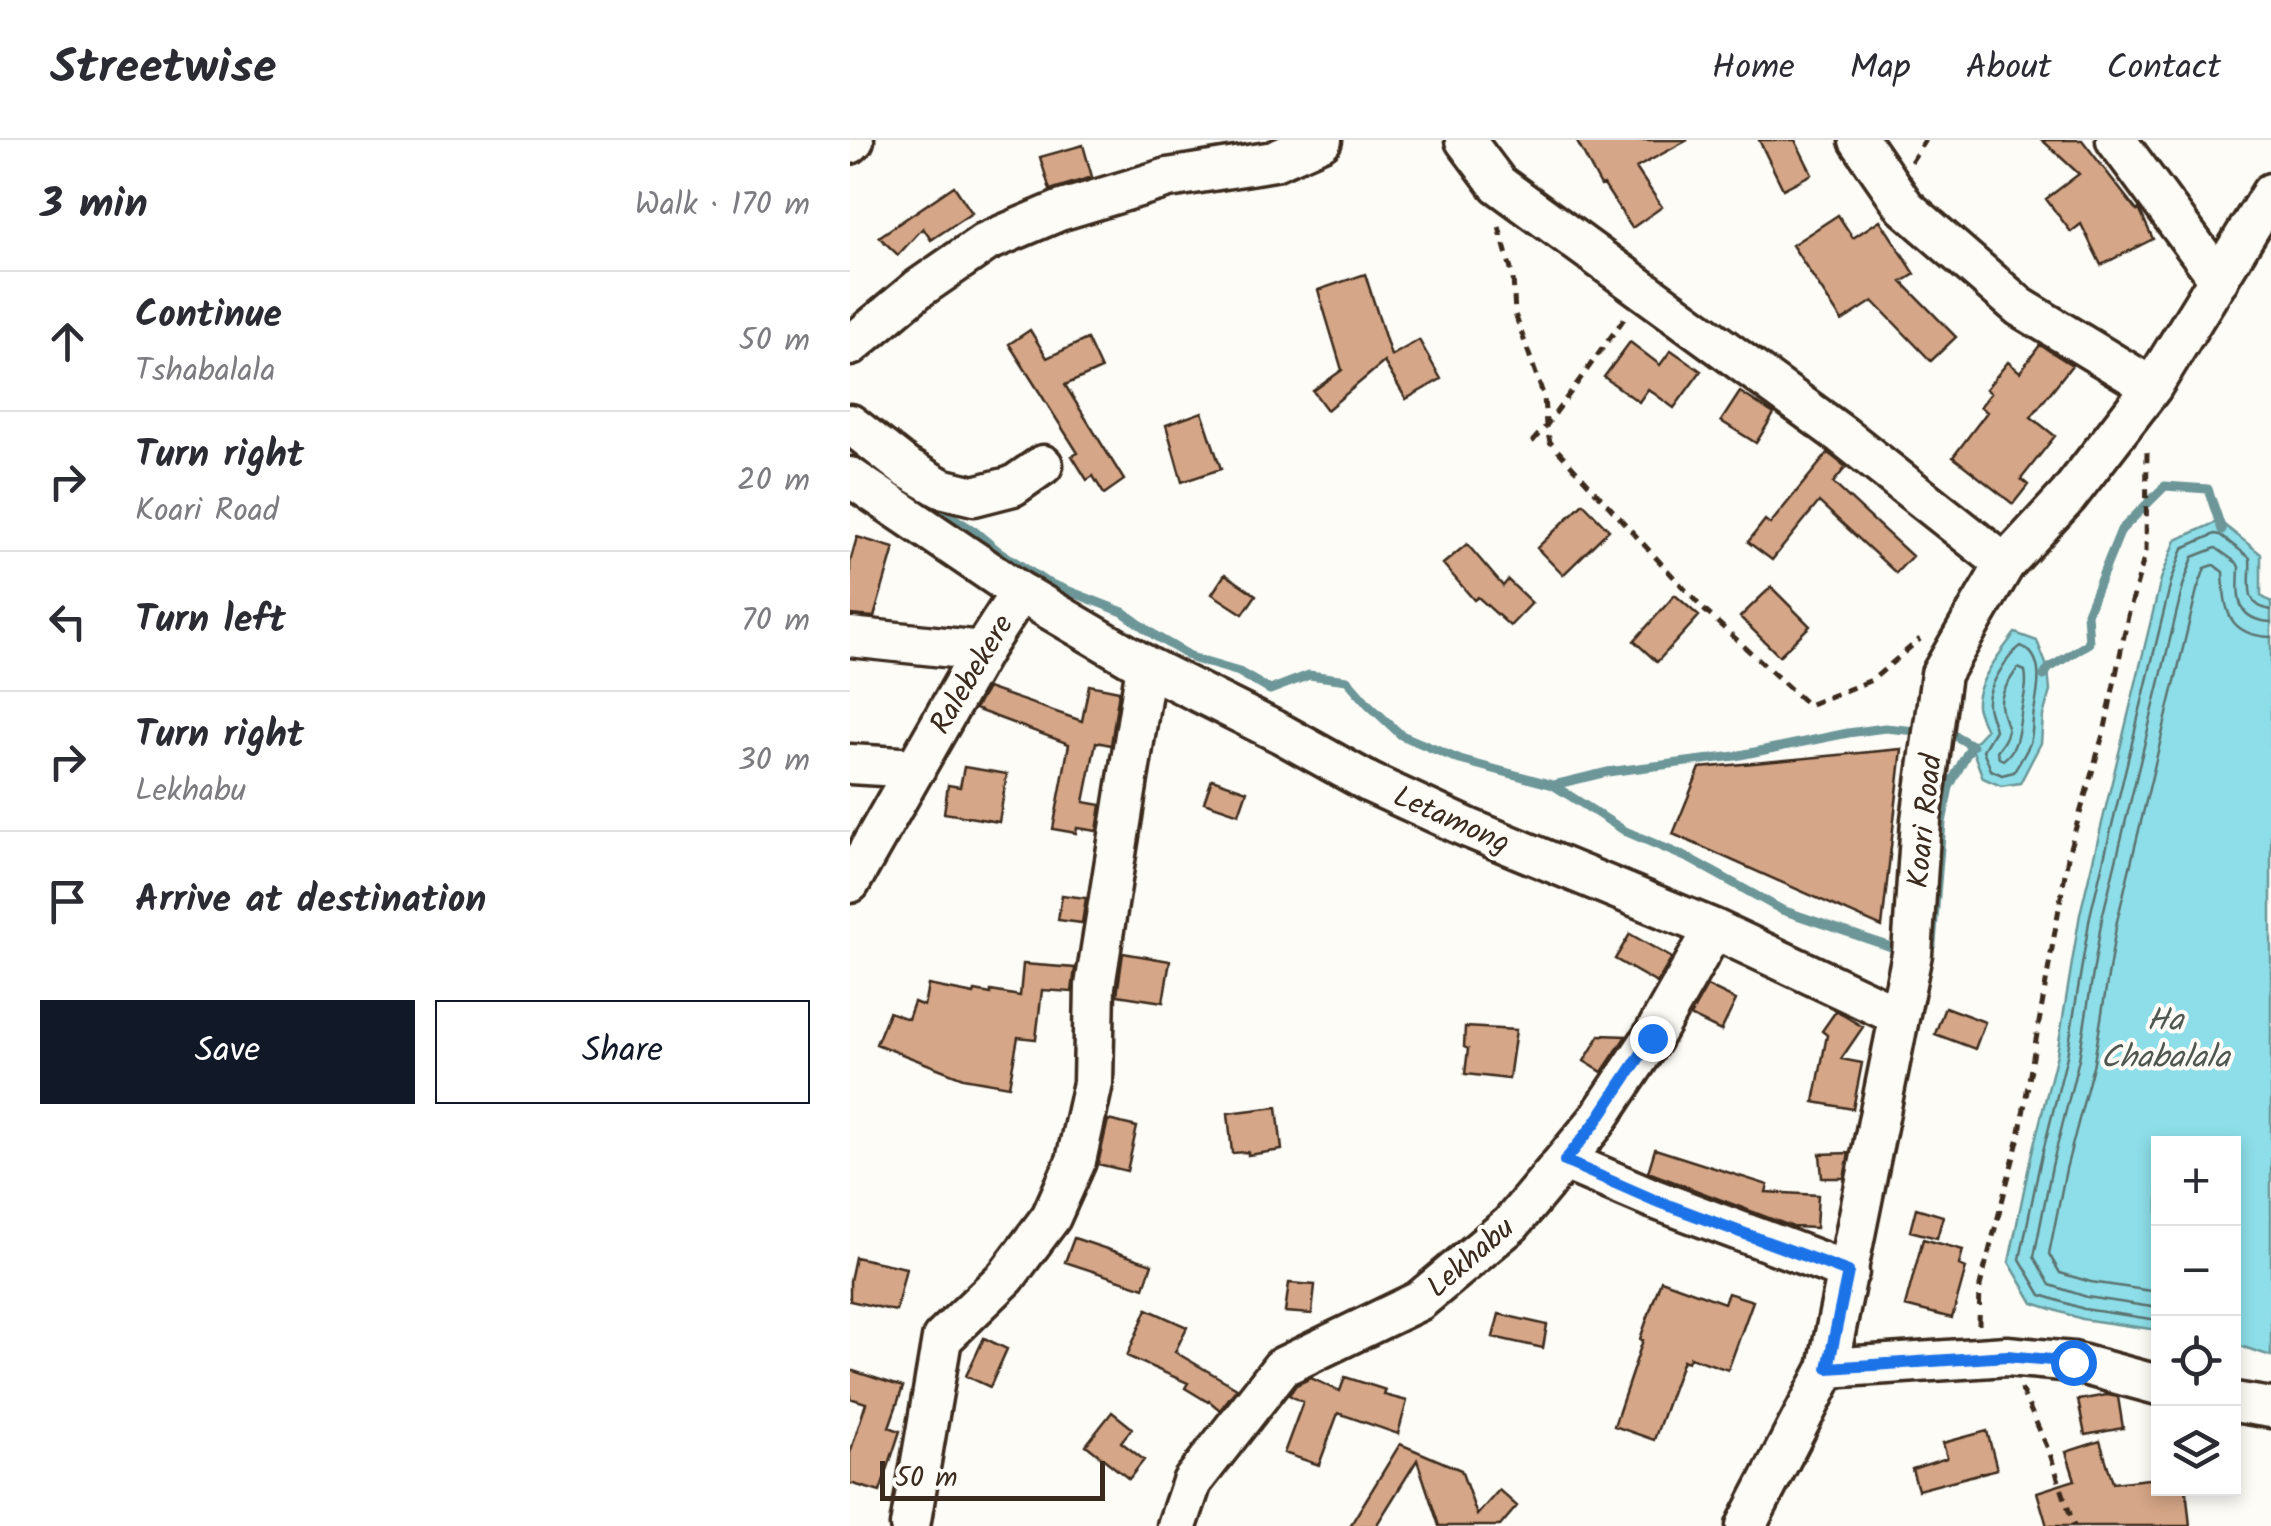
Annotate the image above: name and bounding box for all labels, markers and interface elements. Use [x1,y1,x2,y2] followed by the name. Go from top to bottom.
[50,31,276,107] text: Streetwise
[1712,41,1795,97] text: Home
[1850,41,1911,97] text: Map
[1966,41,2051,97] text: About
[2106,41,2221,97] text: Contact
[40,172,148,239] text: 3 min
[635,180,810,231] text: Walk · 170 m
[135,286,282,346] text: Continue
[40,314,95,369] icon: ahead
[739,316,810,367] text: 50 m
[135,346,275,397] text: Tshabalala
[135,426,304,486] text: Turn right
[40,454,95,509] icon: right
[737,456,810,507] text: 20 m
[135,486,279,537] text: Koari Road
[135,591,286,651] text: Turn left
[40,594,95,649] icon: left
[741,596,810,647] text: 70 m
[918,606,1027,744] street label: Ralebekere
[135,706,304,766] text: Turn right
[40,734,95,789] icon: right
[737,736,810,787] text: 30 m
[1895,751,1957,891] street label: Koari Road
[135,766,246,817] text: Lekhabu
[1385,774,1517,868] street label: Letamong
[135,871,486,931] text: Arrive at destination
[40,874,95,929] icon: arrive
[2101,996,2231,1084] water label: Ha Chabalala
[40,1000,415,1104] button: Save
[435,1000,810,1104] button: Share
[1630,1016,1676,1062] route end
[2151,1136,2241,1496] map controls
[2151,1136,2241,1226] button: +
[1416,1206,1526,1311] street label: Lekhabu
[2151,1226,2241,1316] button: −
[2151,1316,2241,1406] button: locate
[2051,1340,2097,1386] route start
[2151,1406,2241,1496] button: layers
[880,1456,1105,1500] scale bar
[895,1456,958,1501] text: 50 m

